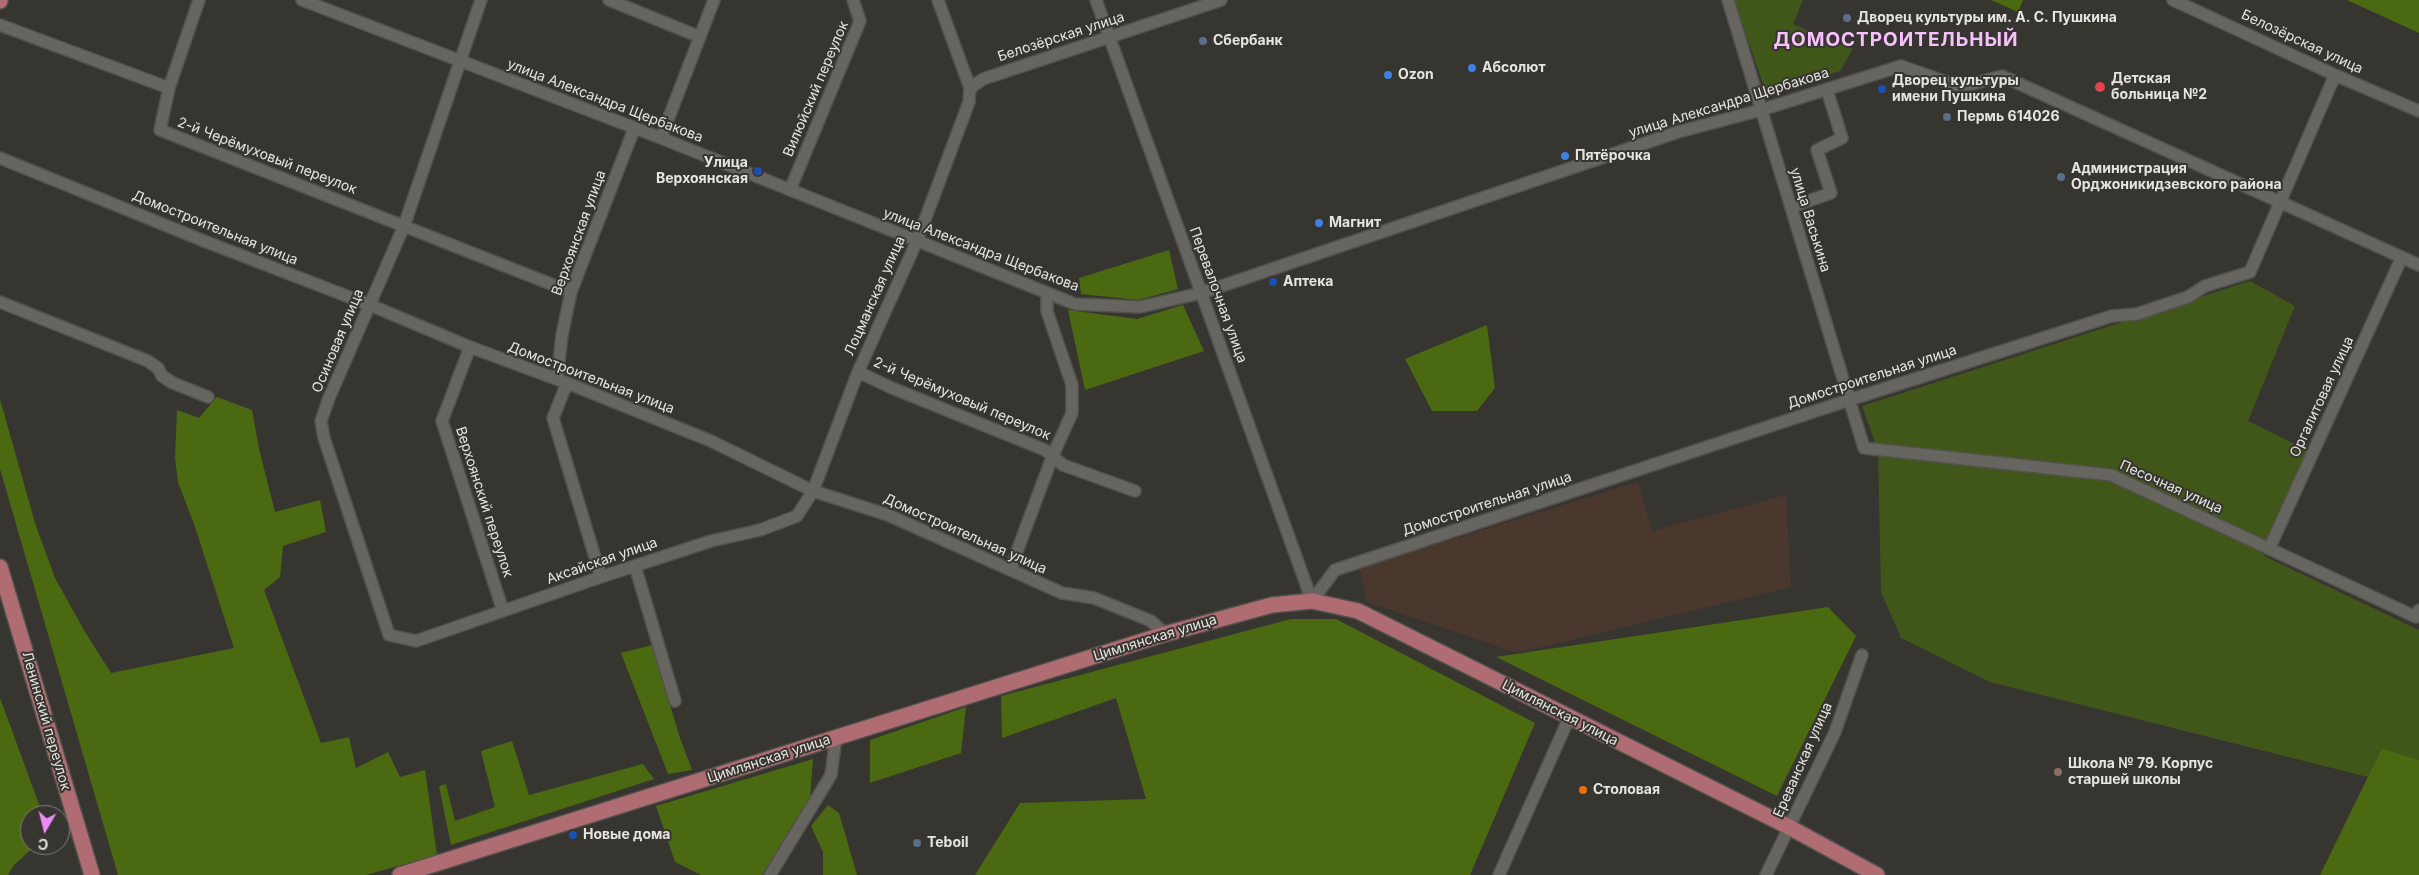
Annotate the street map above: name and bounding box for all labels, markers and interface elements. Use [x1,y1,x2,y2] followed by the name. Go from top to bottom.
[2239,6,2365,78] street label: Белозёрская улица
[996,9,1126,65] street label: Белозёрская улица
[1857,10,2117,26] place label: Дворец культуры им. А. С. Пушкина
[1841,12,1853,24] marker: Дворец культуры им. А. С. Пушкина
[780,19,852,159] street label: Вилюйский переулок
[1772,29,2020,51] district label: ДОМОСТРОИТЕЛЬНЫЙ
[1213,33,1283,49] place label: Сбербанк
[1197,35,1209,47] marker: Сбербанк
[505,56,705,146] street label: улица Александра Щербакова
[1482,60,1546,76] place label: Абсолют
[1466,62,1478,74] marker: Абсолют
[1627,65,1831,141] street label: улица Александра Щербакова
[1398,67,1434,83] place label: Ozon
[1382,69,1394,81] marker: Ozon
[2111,71,2207,104] place label: Детская больница №2
[1892,73,2019,105] place label: Дворец культуры имени Пушкина
[2093,80,2107,94] marker: Детская больница №2
[1876,83,1888,95] marker: Дворец культуры имени Пушкина
[1957,109,2060,125] place label: Пермь 614026
[1941,111,1953,123] marker: Пермь 614026
[175,114,359,198] street label: 2-й Черёмуховый переулок
[1575,148,1651,164] place label: Пятёрочка
[1559,150,1571,162] marker: Пятёрочка
[656,155,748,188] place label: Улица Верхоянская
[2071,161,2282,193] place label: Администрация Орджоникидзевского района
[752,165,764,177] marker: Улица Верхоянская
[1786,166,1834,274] street label: улица Васькина
[548,168,610,298] street label: Верхоянская улица
[2055,171,2067,183] marker: Администрация Орджоникидзевского района
[130,187,300,269] street label: Домостроительная улица
[881,205,1081,295] street label: улица Александра Щербакова
[1329,215,1381,231] place label: Магнит
[1313,217,1325,229] marker: Магнит
[1186,225,1250,365] street label: Перевалочная улица
[841,234,909,358] street label: Лоцманская улица
[1283,274,1333,290] place label: Аптека
[1267,276,1279,288] marker: Аптека
[309,287,367,395] street label: Осиновая улица
[2287,334,2357,460] street label: Оргалитовая улица
[505,338,677,418] street label: Домостроительная улица
[1785,342,1959,412] street label: Домостроительная улица
[871,354,1053,444] street label: 2-й Черёмуховый переулок
[452,424,516,580] street label: Верхоянский переулок
[2117,457,2225,517] street label: Песочная улица
[1400,469,1574,539] street label: Домостроительная улица
[881,490,1049,578] street label: Домостроительная улица
[544,534,660,588] street label: Аксайская улица
[1091,611,1219,665] street label: Цимлянская улица
[18,650,74,792] street label: Ленинский переулок
[1499,676,1621,750] street label: Цимлянская улица
[1770,700,1836,820] street label: Ереванская улица
[705,731,833,787] street label: Цимлянская улица
[2068,756,2213,789] place label: Школа № 79. Корпус старшей школы
[2052,766,2064,778] marker: Школа № 79. Корпус старшей школы
[1593,782,1660,798] place label: Столовая
[1577,784,1589,796] marker: Столовая
[20,805,70,855] north arrow
[583,827,670,843] place label: Новые дома
[567,829,579,841] marker: Новые дома
[37,835,49,853] text: С
[927,835,969,851] place label: Teboil
[911,837,923,849] marker: Teboil

